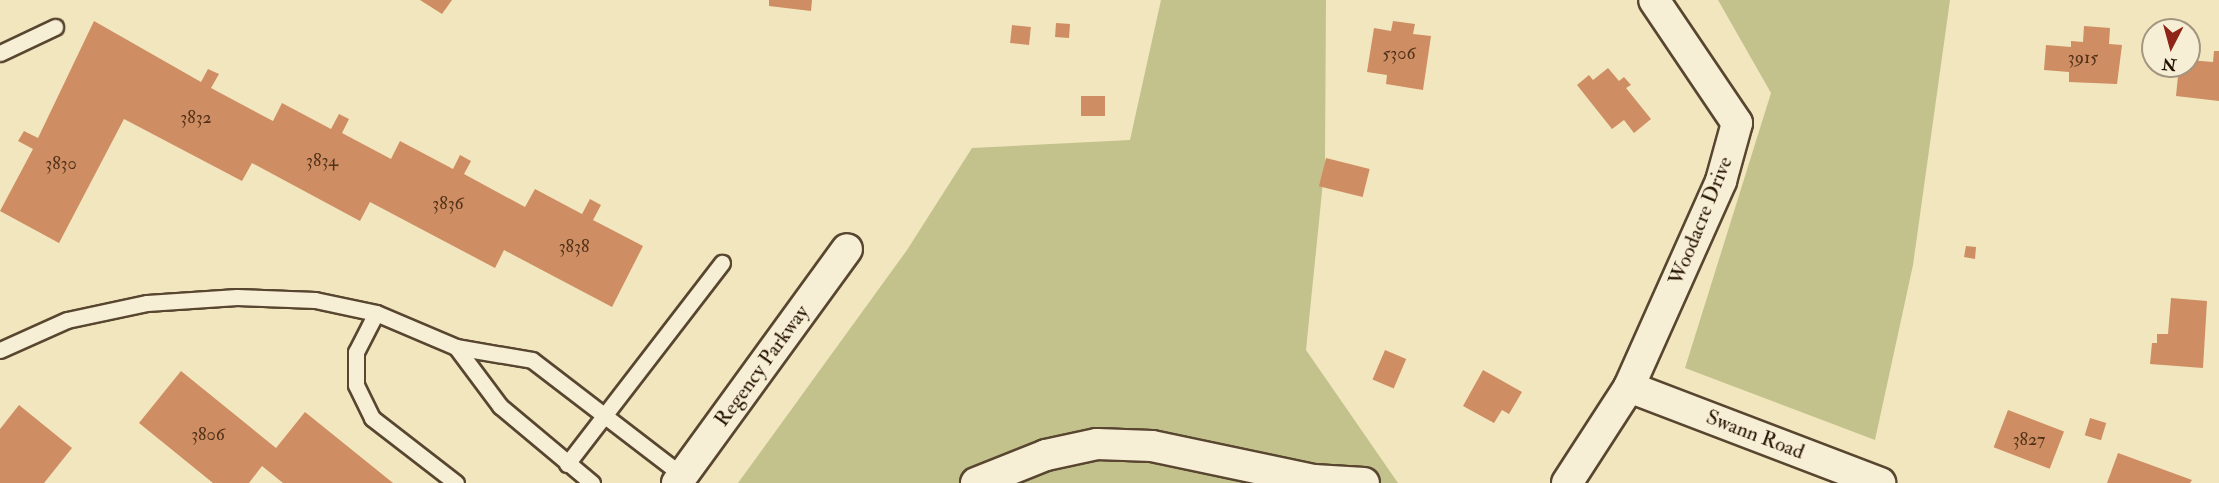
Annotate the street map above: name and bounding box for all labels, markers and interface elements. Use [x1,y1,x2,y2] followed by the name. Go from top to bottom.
[2141,18,2201,78] north arrow
[1382,43,1416,65] house number: 5306
[2068,47,2098,69] house number: 3915
[2161,53,2178,75] text: N
[180,107,212,129] house number: 3832
[306,150,338,172] house number: 3834
[45,153,77,175] house number: 3830
[1664,153,1738,289] street label: Woodacre Drive
[432,193,464,215] house number: 3836
[559,236,589,258] house number: 3838
[709,300,815,432] street label: Regency Parkway
[1702,405,1808,465] street label: Swann Road
[191,424,225,446] house number: 3806
[2013,429,2045,451] house number: 3827

